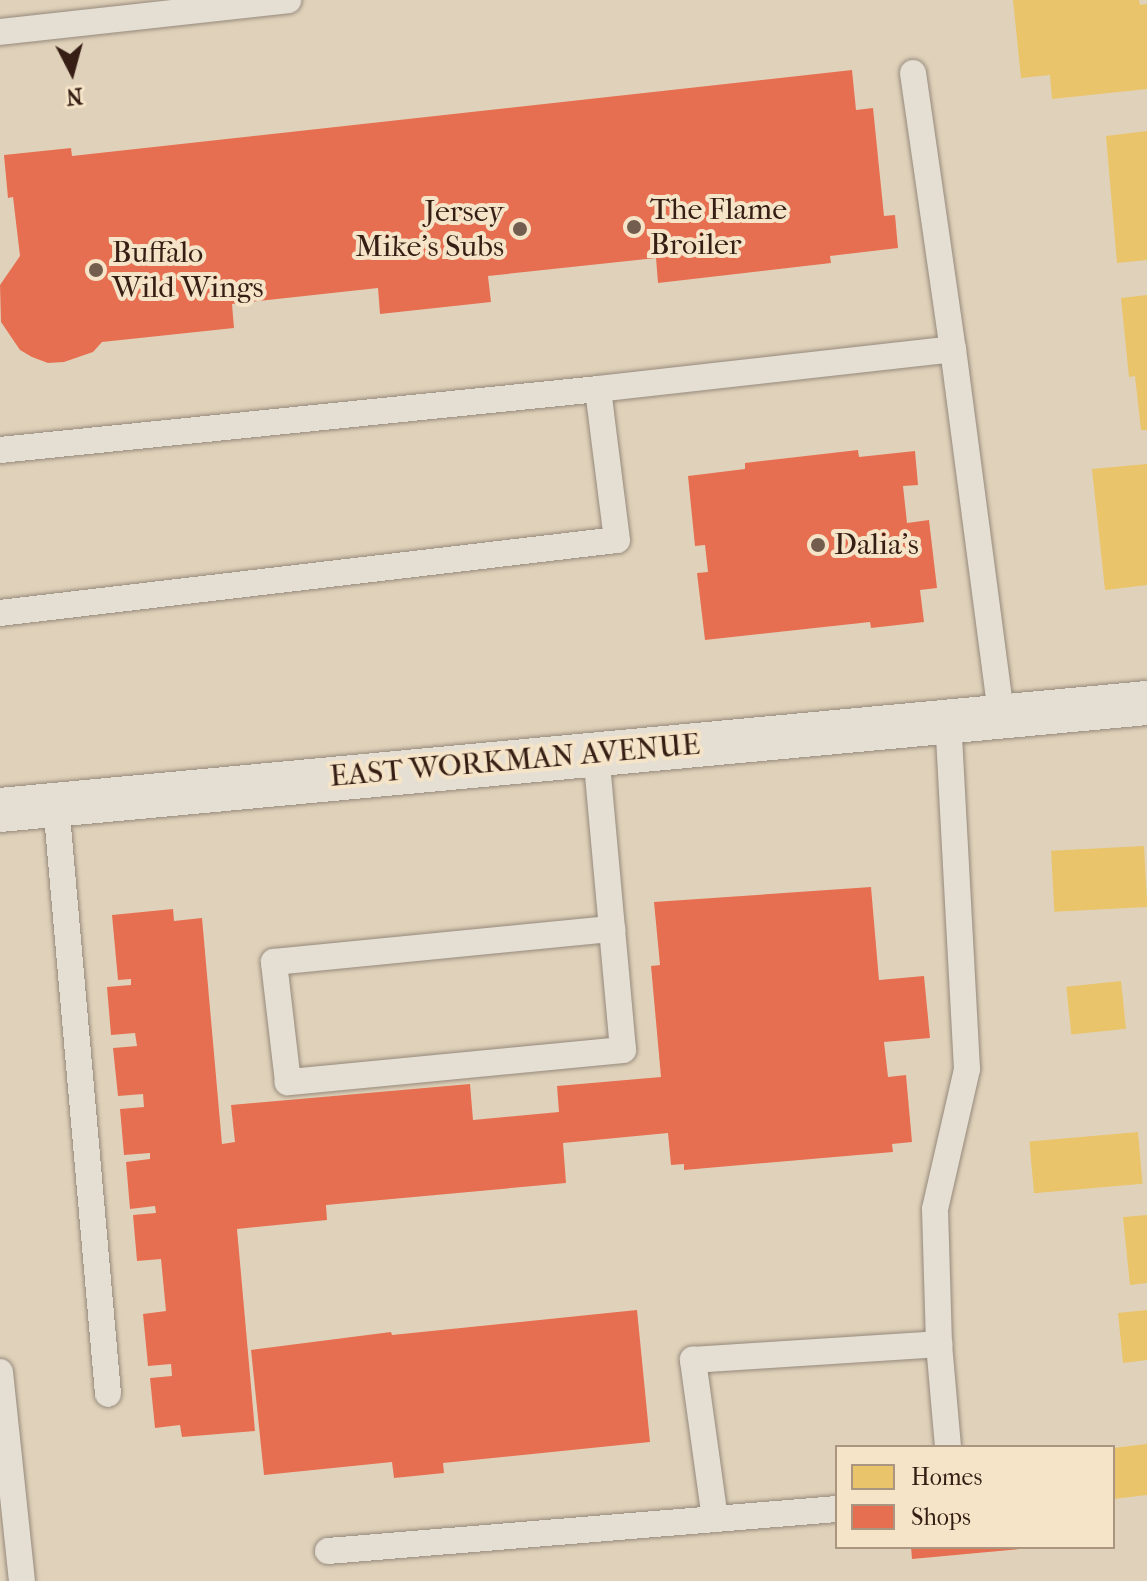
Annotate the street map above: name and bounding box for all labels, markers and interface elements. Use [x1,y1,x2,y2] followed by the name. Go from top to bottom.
[32,32,112,112] north arrow
[65,82,84,110] text: N
[650,192,787,262] place label: The Flame Broiler
[355,194,504,264] place label: Jersey Mike's Subs
[625,218,643,236] marker: The Flame Broiler
[511,220,529,238] marker: Jersey Mike's Subs
[112,235,264,306] place label: Buffalo Wild Wings
[87,261,105,279] marker: Buffalo Wild Wings
[834,527,919,563] place label: Dalia's
[809,536,827,554] marker: Dalia's
[328,727,702,795] street label: EAST WORKMAN AVENUE
[835,1445,1115,1549] legend
[911,1463,982,1491] text: Homes
[911,1503,971,1531] text: Shops

